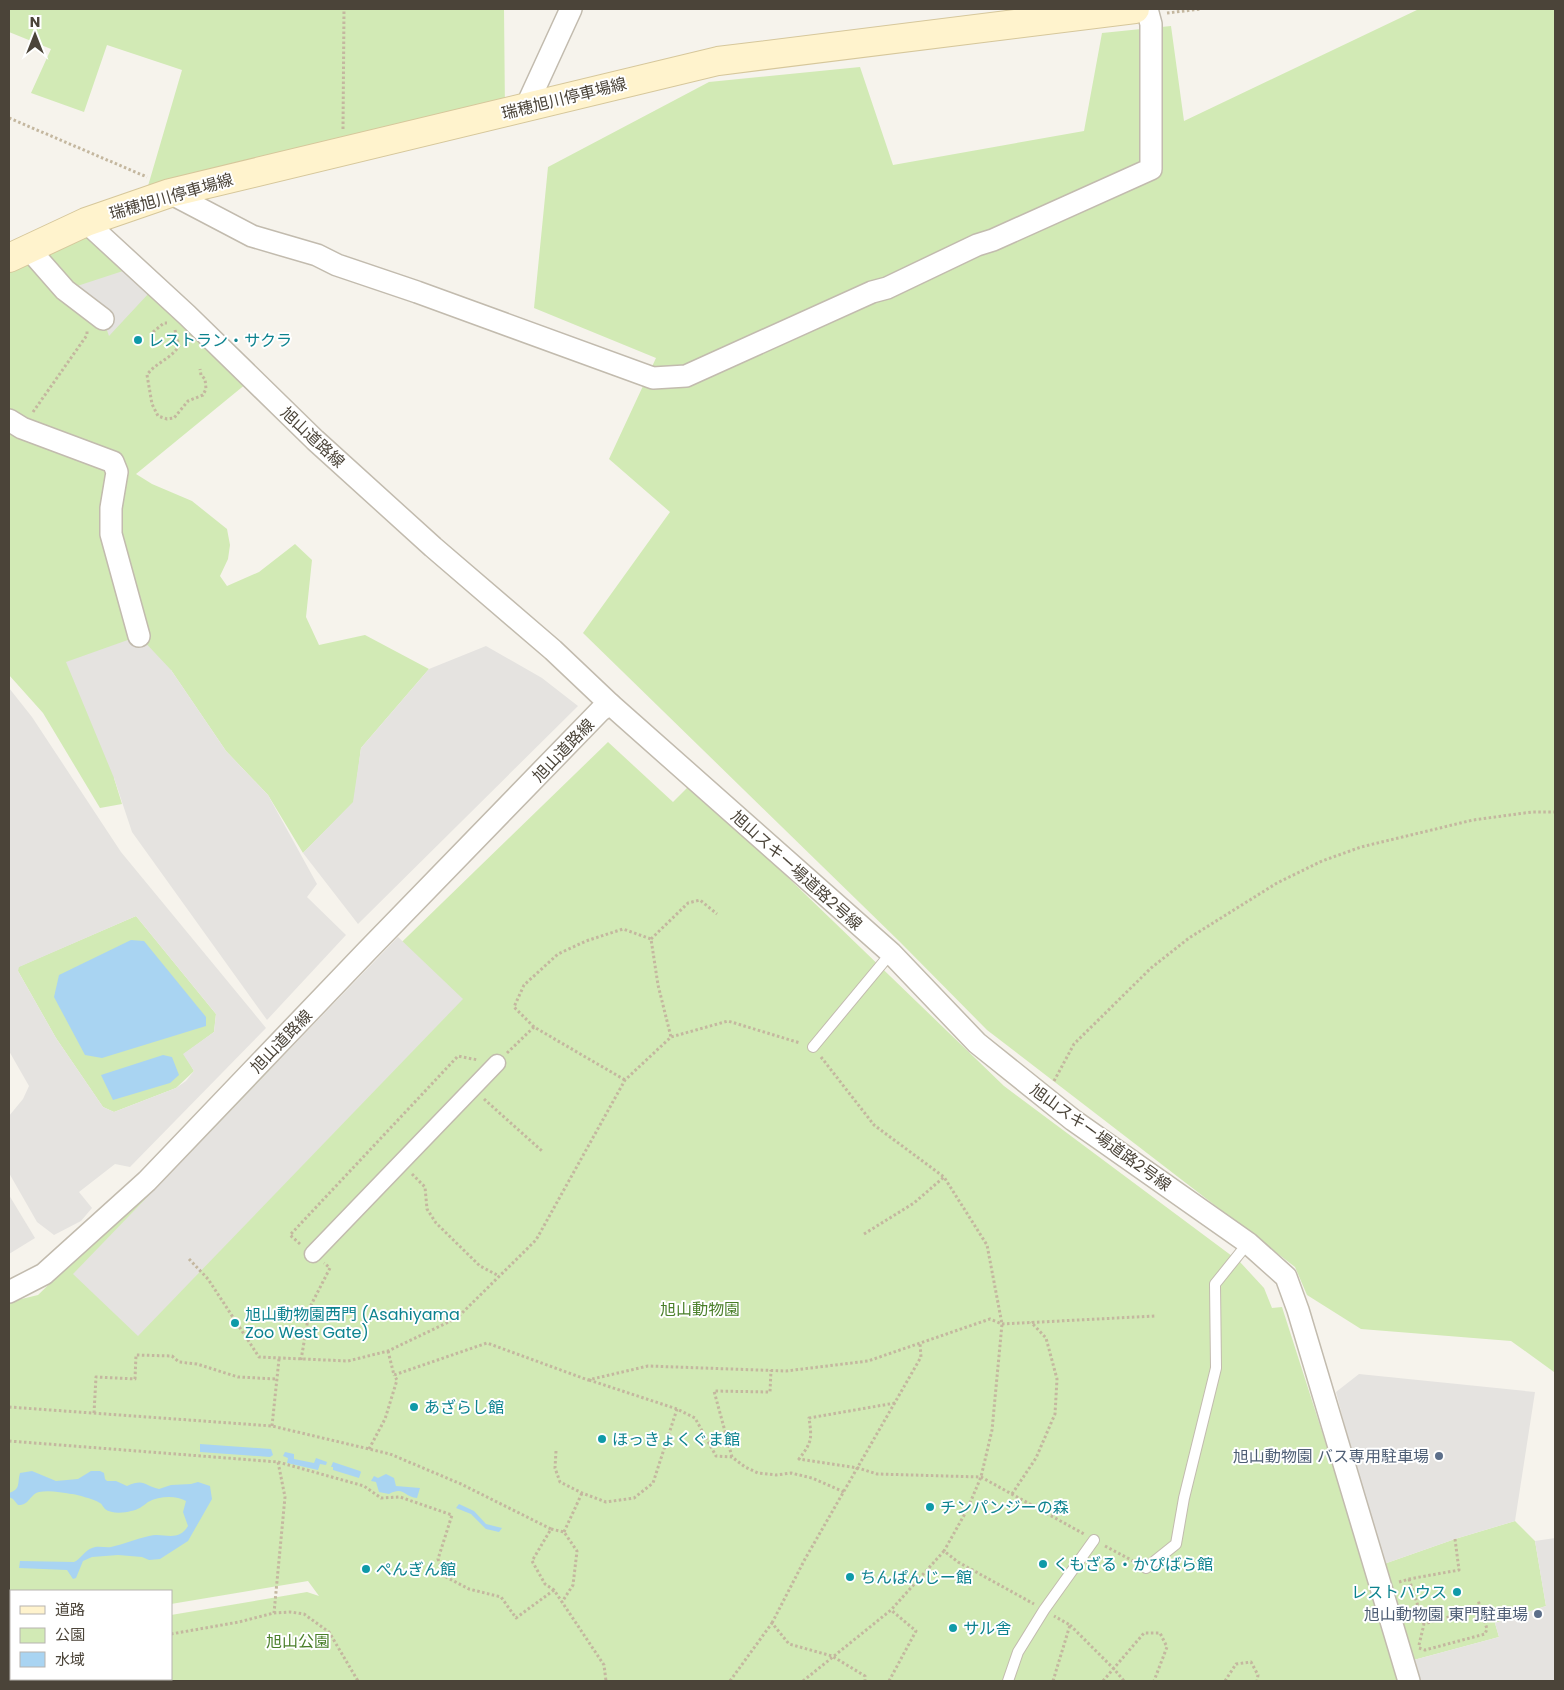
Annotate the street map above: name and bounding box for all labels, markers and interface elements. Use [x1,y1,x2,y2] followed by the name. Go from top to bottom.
[10,10,60,60] north arrow
[30,12,40,32] text: N
[499,72,629,125] street label: 瑞穂旭川停車場線
[106,168,236,225] street label: 瑞穂旭川停車場線
[148,329,292,352] place label: レストラン・サクラ
[132,334,144,346] marker: レストラン・サクラ
[276,402,350,473] street label: 旭山道路線
[527,714,599,787] street label: 旭山道路線
[726,805,867,936] street label: 旭山スキー場道路2号線
[245,1005,317,1078] street label: 旭山道路線
[1026,1078,1176,1196] street label: 旭山スキー場道路2号線
[660,1298,740,1321] park label: 旭山動物園
[245,1303,460,1344] place label: 旭山動物園西門 (Asahiyama Zoo West Gate)
[229,1317,241,1329] marker: 旭山動物園西門 (Asahiyama Zoo West Gate)
[424,1396,504,1419] place label: あざらし館
[408,1401,420,1413] marker: あざらし館
[612,1428,740,1451] place label: ほっきょくぐま館
[596,1433,608,1445] marker: ほっきょくぐま館
[1233,1445,1429,1468] place label: 旭山動物園 バス専用駐車場
[1433,1450,1445,1462] marker: 旭山動物園 バス専用駐車場
[940,1496,1069,1519] place label: チンパンジーの森
[924,1501,936,1513] marker: チンパンジーの森
[1053,1553,1213,1576] place label: くもざる・かぴばら館
[376,1558,456,1581] place label: ぺんぎん館
[1037,1558,1049,1570] marker: くもざる・かぴばら館
[360,1563,372,1575] marker: ぺんぎん館
[860,1566,972,1589] place label: ちんぱんじー館
[844,1571,856,1583] marker: ちんぱんじー館
[1351,1581,1447,1604] place label: レストハウス
[1451,1586,1463,1598] marker: レストハウス
[10,1590,172,1680] legend
[55,1599,85,1620] text: 道路
[1364,1603,1528,1626] place label: 旭山動物園 東門駐車場
[1532,1608,1544,1620] marker: 旭山動物園 東門駐車場
[963,1617,1011,1640] place label: サル舎
[947,1622,959,1634] marker: サル舎
[55,1624,85,1645] text: 公園
[266,1630,330,1653] park label: 旭山公園
[55,1649,85,1670] text: 水域

